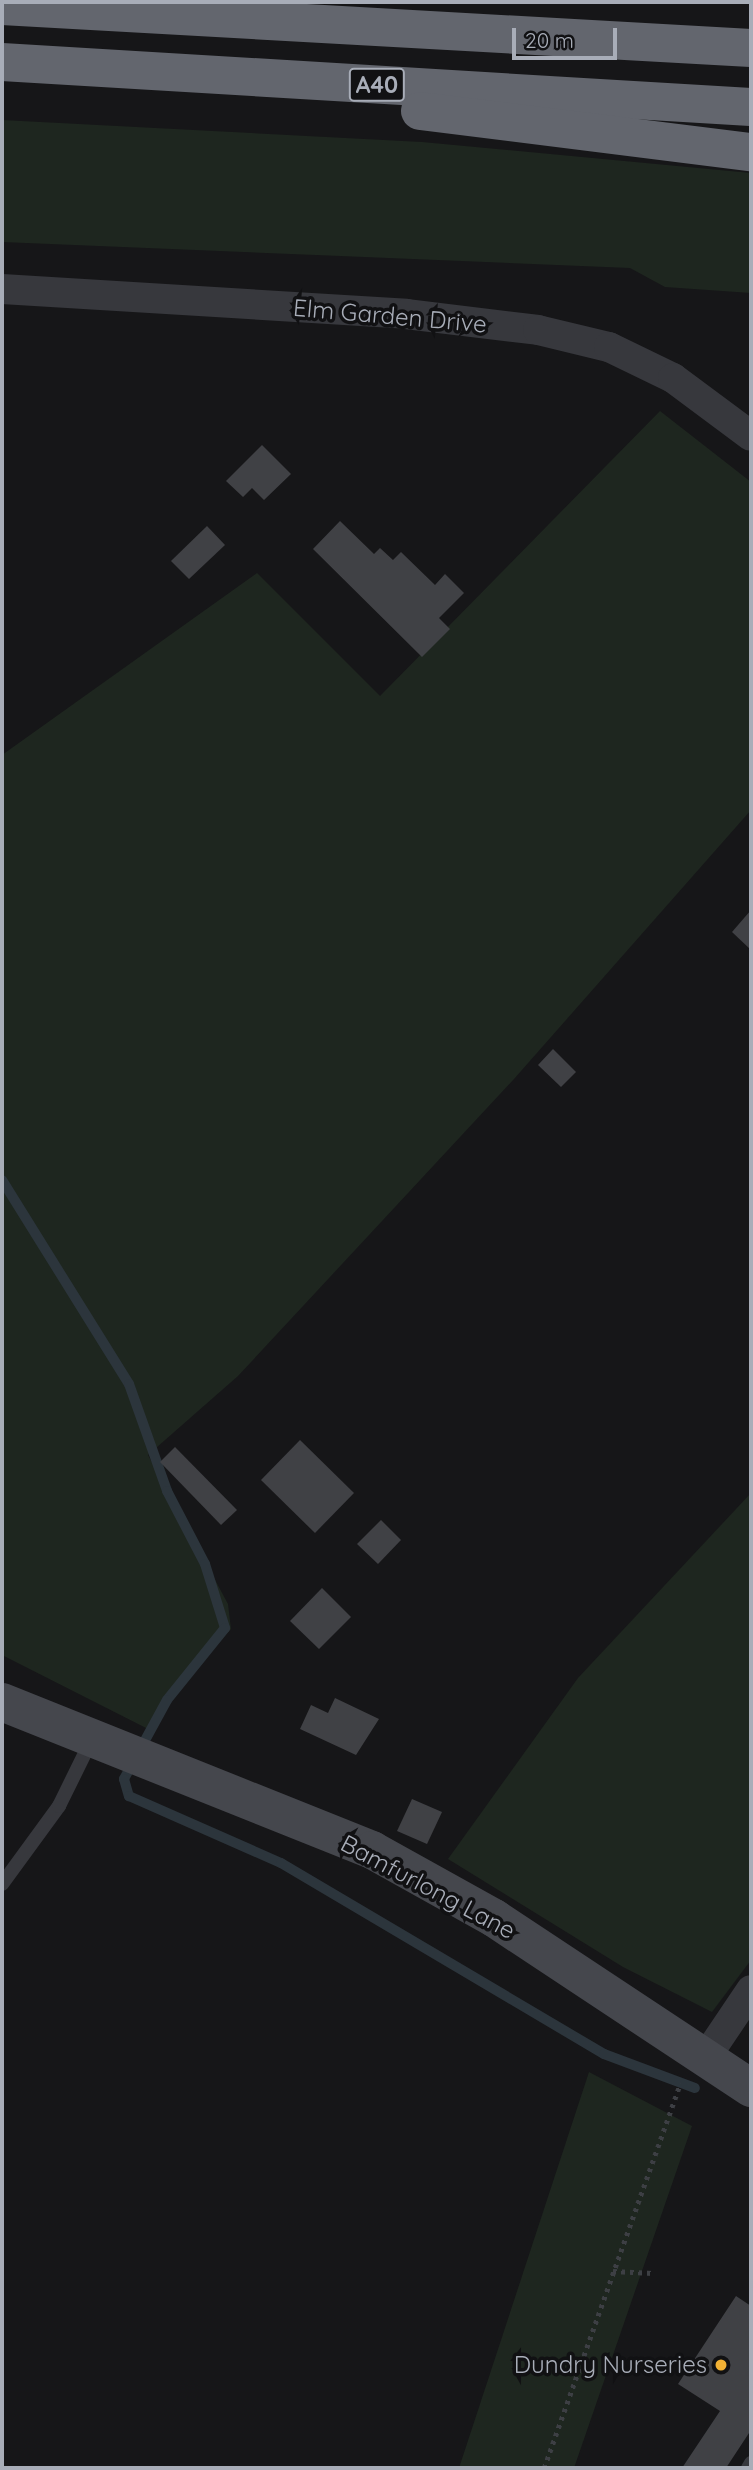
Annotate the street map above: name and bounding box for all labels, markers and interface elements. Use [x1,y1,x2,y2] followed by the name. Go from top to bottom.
[515,14,620,58] scale bar
[525,27,574,53] text: 20 m
[347,66,407,104] road number: A40
[292,293,488,339] street label: Elm Garden Drive
[336,1829,520,1945] street label: Bamfurlong Lane
[514,2351,707,2379] place label: Dundry Nurseries
[713,2357,729,2373] marker: Dundry Nurseries

